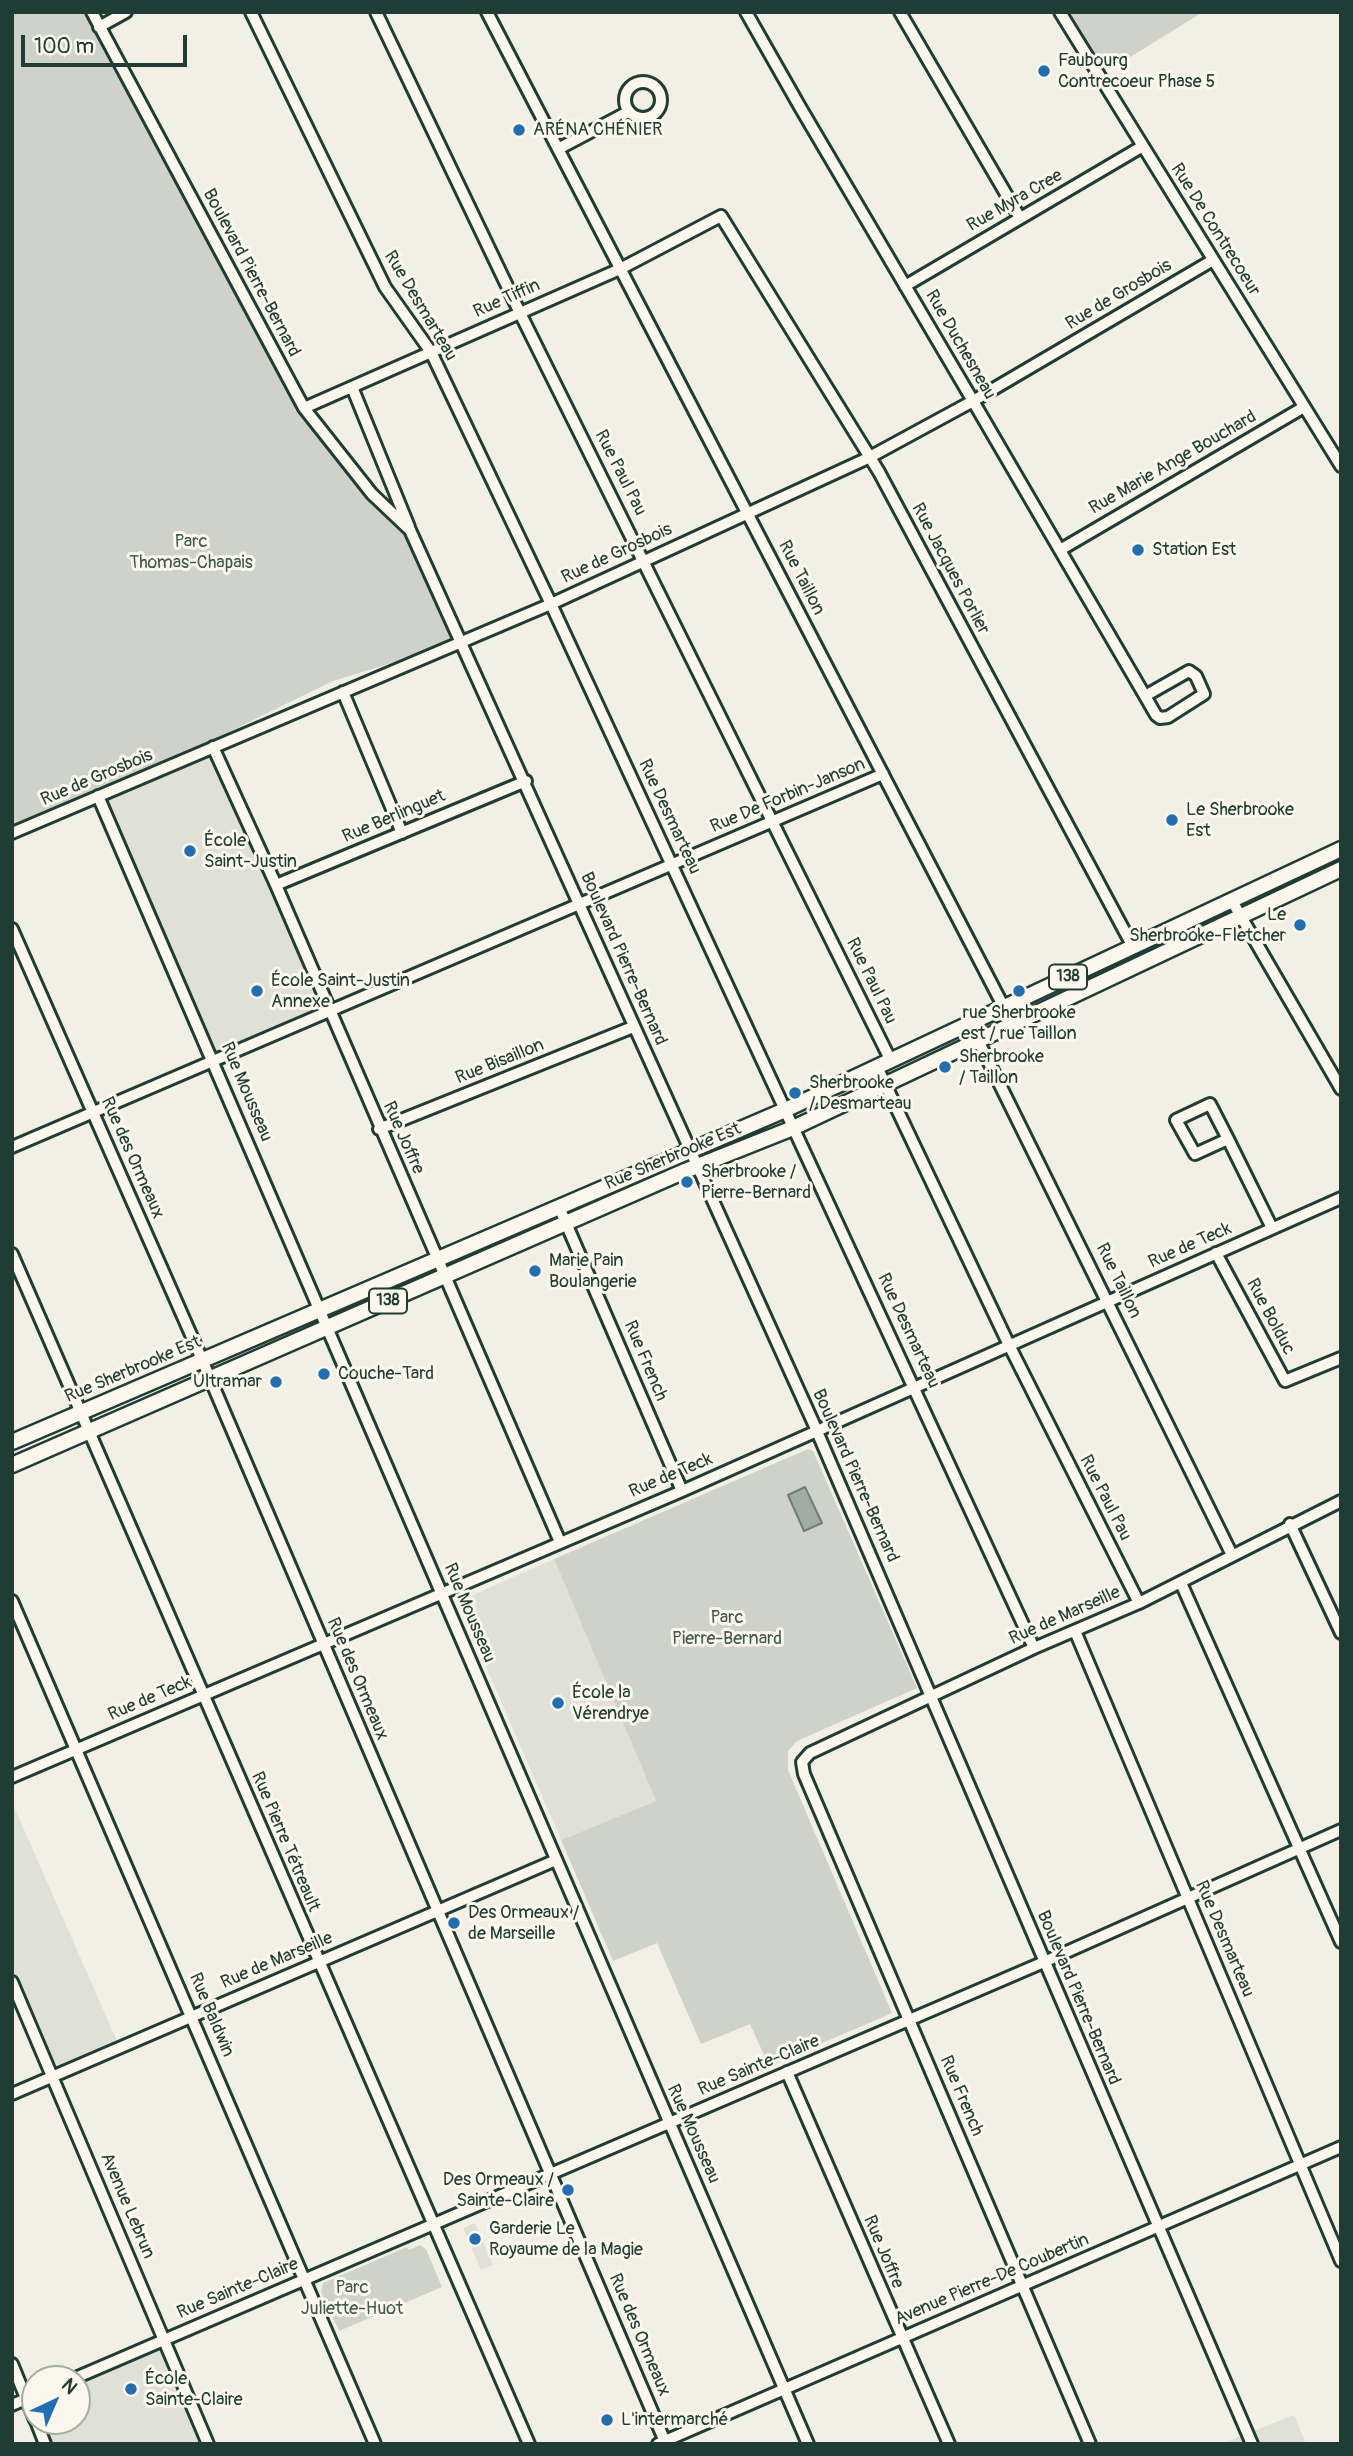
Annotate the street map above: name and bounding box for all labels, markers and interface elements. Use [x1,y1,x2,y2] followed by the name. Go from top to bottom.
[24,21,191,65] scale bar
[34,33,94,60] text: 100 m
[1058,50,1215,92] place label: Faubourg Contrecoeur Phase 5
[1036,63,1052,79] marker: Faubourg Contrecoeur Phase 5
[533,119,663,141] place label: ARÉNA CHÉNIER
[511,122,527,138] marker: ARÉNA CHÉNIER
[1165,160,1265,300] street label: Rue De Contrecoeur
[963,165,1067,237] street label: Rue Myra Cree
[197,185,305,361] street label: Boulevard Pierre-Bernard
[379,247,461,365] street label: Rue Desmarteau
[1062,255,1176,335] street label: Rue de Grosbois
[470,275,544,323] street label: Rue Tiffin
[920,286,1000,404] street label: Rue Duchesneau
[1086,406,1260,520] street label: Rue Marie Ange Bouchard
[589,427,651,519] street label: Rue Paul Pau
[906,500,994,638] street label: Rue Jacques Porlier
[558,519,676,589] street label: Rue de Grosbois
[129,531,253,574] park label: Parc Thomas-Chapais
[773,537,829,619] street label: Rue Taillon
[1152,539,1236,561] place label: Station Est
[1130,542,1146,558] marker: Station Est
[38,745,156,811] street label: Rue de Grosbois
[707,754,869,838] street label: Rue De Forbin-Janson
[633,756,705,878] street label: Rue Desmarteau
[339,786,449,848] street label: Rue Berlinguet
[1186,799,1294,842] place label: Le Sherbrooke Est
[1164,812,1180,828] marker: Le Sherbrooke Est
[204,830,297,872] place label: École Saint-Justin
[182,843,198,859] marker: École Saint-Justin
[575,869,671,1049] street label: Boulevard Pierre-Bernard
[1129,904,1286,946] place label: Le Sherbrooke-Fletcher
[1292,917,1308,933] marker: Le Sherbrooke-Fletcher
[841,934,901,1028] street label: Rue Paul Pau
[1049,965,1087,990] road number: 138
[271,970,410,1012] place label: École Saint-Justin Annexe
[249,983,265,999] marker: École Saint-Justin Annexe
[1011,983,1027,999] marker: rue Sherbrooke est / rue Taillon
[961,1002,1077,1044] place label: rue Sherbrooke est / rue Taillon
[453,1034,547,1090] street label: Rue Bisaillon
[215,1039,277,1145] street label: Rue Mousseau
[959,1046,1044,1088] place label: Sherbrooke / Taillon
[937,1059,953,1075] marker: Sherbrooke / Taillon
[809,1072,912,1114] place label: Sherbrooke / Desmarteau
[787,1085,803,1101] marker: Sherbrooke / Desmarteau
[96,1094,168,1222] street label: Rue des Ormeaux
[377,1098,429,1178] street label: Rue Joffre
[602,1119,744,1195] street label: Rue Sherbrooke Est
[701,1161,811,1204] place label: Sherbrooke / Pierre-Bernard
[679,1174,695,1190] marker: Sherbrooke / Pierre-Bernard
[1145,1218,1235,1274] street label: Rue de Teck
[1091,1240,1145,1322] street label: Rue Taillon
[549,1250,637,1292] place label: Marie Pain Boulangerie
[527,1263,543,1279] marker: Marie Pain Boulangerie
[872,1270,944,1392] street label: Rue Desmarteau
[1241,1275,1299,1359] street label: Rue Bolduc
[369,1288,407,1314] road number: 138
[618,1317,672,1405] street label: Rue French
[62,1332,204,1408] street label: Rue Sherbrooke Est
[338,1363,434,1385] place label: Couche-Tard
[316,1366,332,1382] marker: Couche-Tard
[193,1371,262,1393] place label: Ultramar
[268,1374,284,1390] marker: Ultramar
[807,1386,903,1566] street label: Boulevard Pierre-Bernard
[626,1449,716,1503] street label: Rue de Teck
[1074,1452,1136,1544] street label: Rue Paul Pau
[438,1560,500,1666] street label: Rue Mousseau
[1006,1582,1124,1650] street label: Rue de Marseille
[672,1607,782,1650] park label: Parc Pierre-Bernard
[321,1615,393,1743] street label: Rue des Ormeaux
[105,1672,195,1726] street label: Rue de Teck
[572,1682,649,1724] place label: École la Vérendrye
[550,1695,566,1711] marker: École la Vérendrye
[246,1769,324,1915] street label: Rue Pierre Tétreault
[1190,1878,1258,2000] street label: Rue Desmarteau
[468,1902,579,1944] place label: Des Ormeaux / de Marseille
[1031,1908,1125,2088] street label: Boulevard Pierre-Bernard
[446,1915,462,1931] marker: Des Ormeaux / de Marseille
[218,1928,336,1994] street label: Rue de Marseille
[184,1970,238,2060] street label: Rue Baldwin
[695,2031,823,2101] street label: Rue Sainte-Claire
[934,2052,988,2140] street label: Rue French
[662,2081,724,2187] street label: Rue Mousseau
[95,2150,159,2262] street label: Avenue Lebrun
[443,2169,554,2212] place label: Des Ormeaux / Sainte-Claire
[560,2182,576,2198] marker: Des Ormeaux / Sainte-Claire
[858,2212,908,2292] street label: Rue Joffre
[489,2218,643,2260] place label: Garderie Le Royaume de la Magie
[892,2229,1092,2331] street label: Avenue Pierre-De Coubertin
[467,2231,483,2247] marker: Garderie Le Royaume de la Magie
[174,2254,302,2324] street label: Rue Sainte-Claire
[603,2271,675,2399] street label: Rue des Ormeaux
[301,2277,403,2320] park label: Parc Juliette-Huot
[21,2365,91,2435] north arrow
[145,2368,243,2410] place label: École Sainte-Claire
[56,2373,82,2399] text: N
[123,2381,139,2397] marker: École Sainte-Claire
[621,2409,728,2431] place label: L'intermarché
[599,2412,615,2428] marker: L'intermarché

